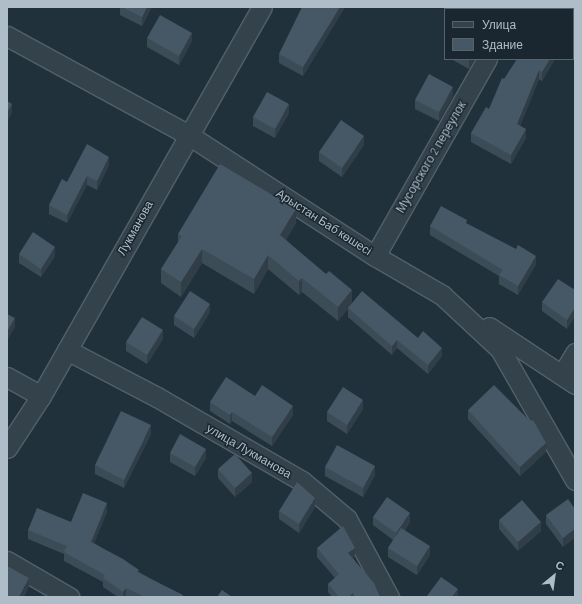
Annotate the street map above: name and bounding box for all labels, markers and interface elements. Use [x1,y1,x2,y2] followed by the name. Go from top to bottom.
[444,8,574,60] legend
[482,17,516,31] text: Улица
[482,37,523,51] text: Здание
[393,99,469,215] street label: Мусорского 2 переулок
[273,186,375,258] street label: Арыстан Баб көшесі
[114,198,156,258] street label: Лукманова
[204,421,294,481] street label: улица Лукманова
[534,556,574,596] north arrow
[553,557,567,573] text: С

